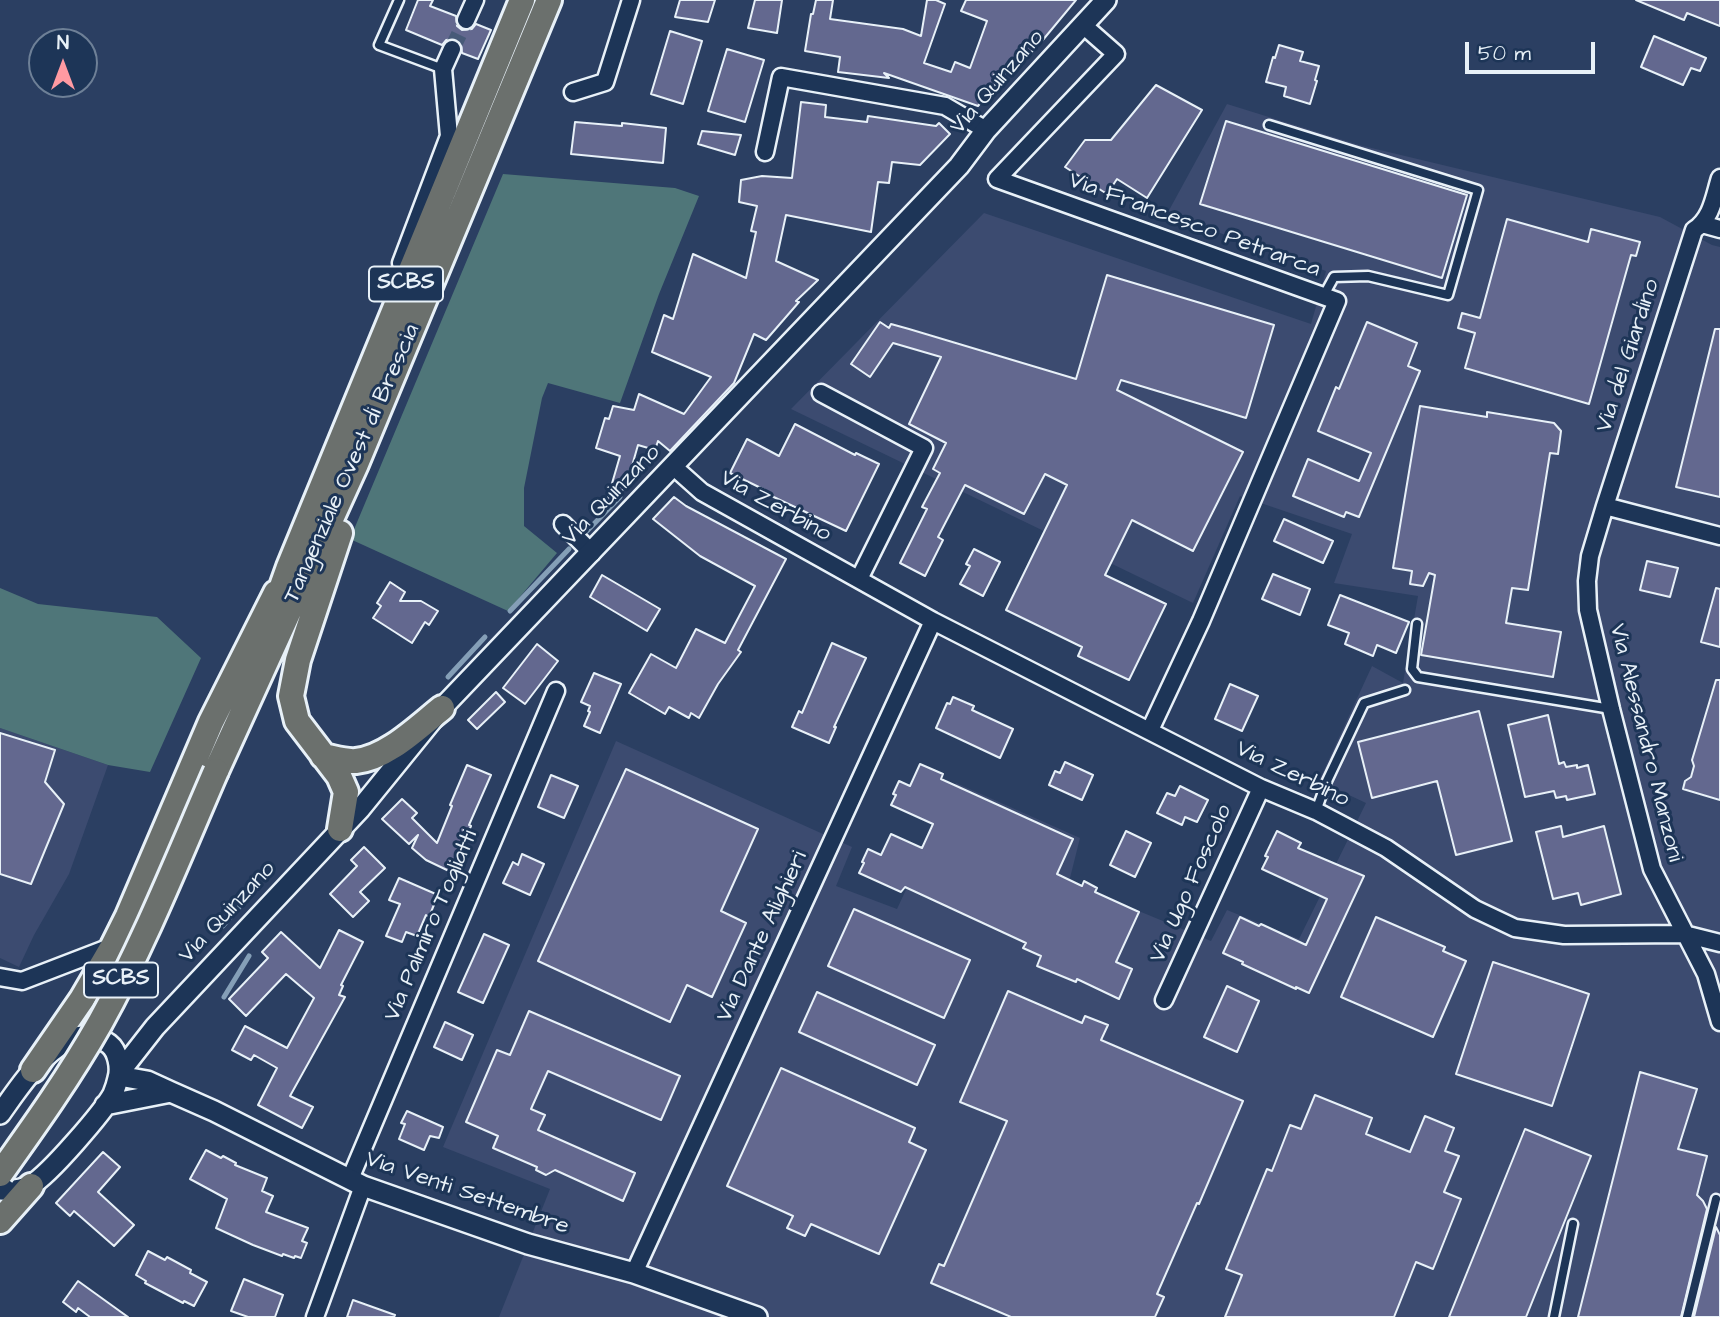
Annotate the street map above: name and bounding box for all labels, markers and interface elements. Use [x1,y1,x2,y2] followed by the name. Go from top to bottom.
[945,25,1051,141] street label: Via Quinzano
[28,28,98,98] north arrow
[1468,28,1598,72] scale bar
[57,30,69,57] text: N
[1478,39,1531,68] text: 50 m
[1064,168,1324,284] street label: Via Francesco Petrarca
[369,266,443,302] road number: SCBS
[1591,276,1667,436] street label: Via del Giardino
[279,320,427,608] street label: Tangenziale Ovest di Brescia
[557,440,667,552] street label: Via Quinzano
[715,465,835,549] street label: Via Zerbino
[1602,621,1688,865] street label: Via Alessandro Manzoni
[1231,736,1353,814] street label: Via Zerbino
[1145,801,1239,967] street label: Via Ugo Foscolo
[379,826,485,1026] street label: Via Palmiro Togliatti
[711,847,815,1027] street label: Via Dante Alighieri
[174,856,282,970] street label: Via Quinzano
[84,962,158,998] road number: SCBS
[362,1146,572,1242] street label: Via Venti Settembre

